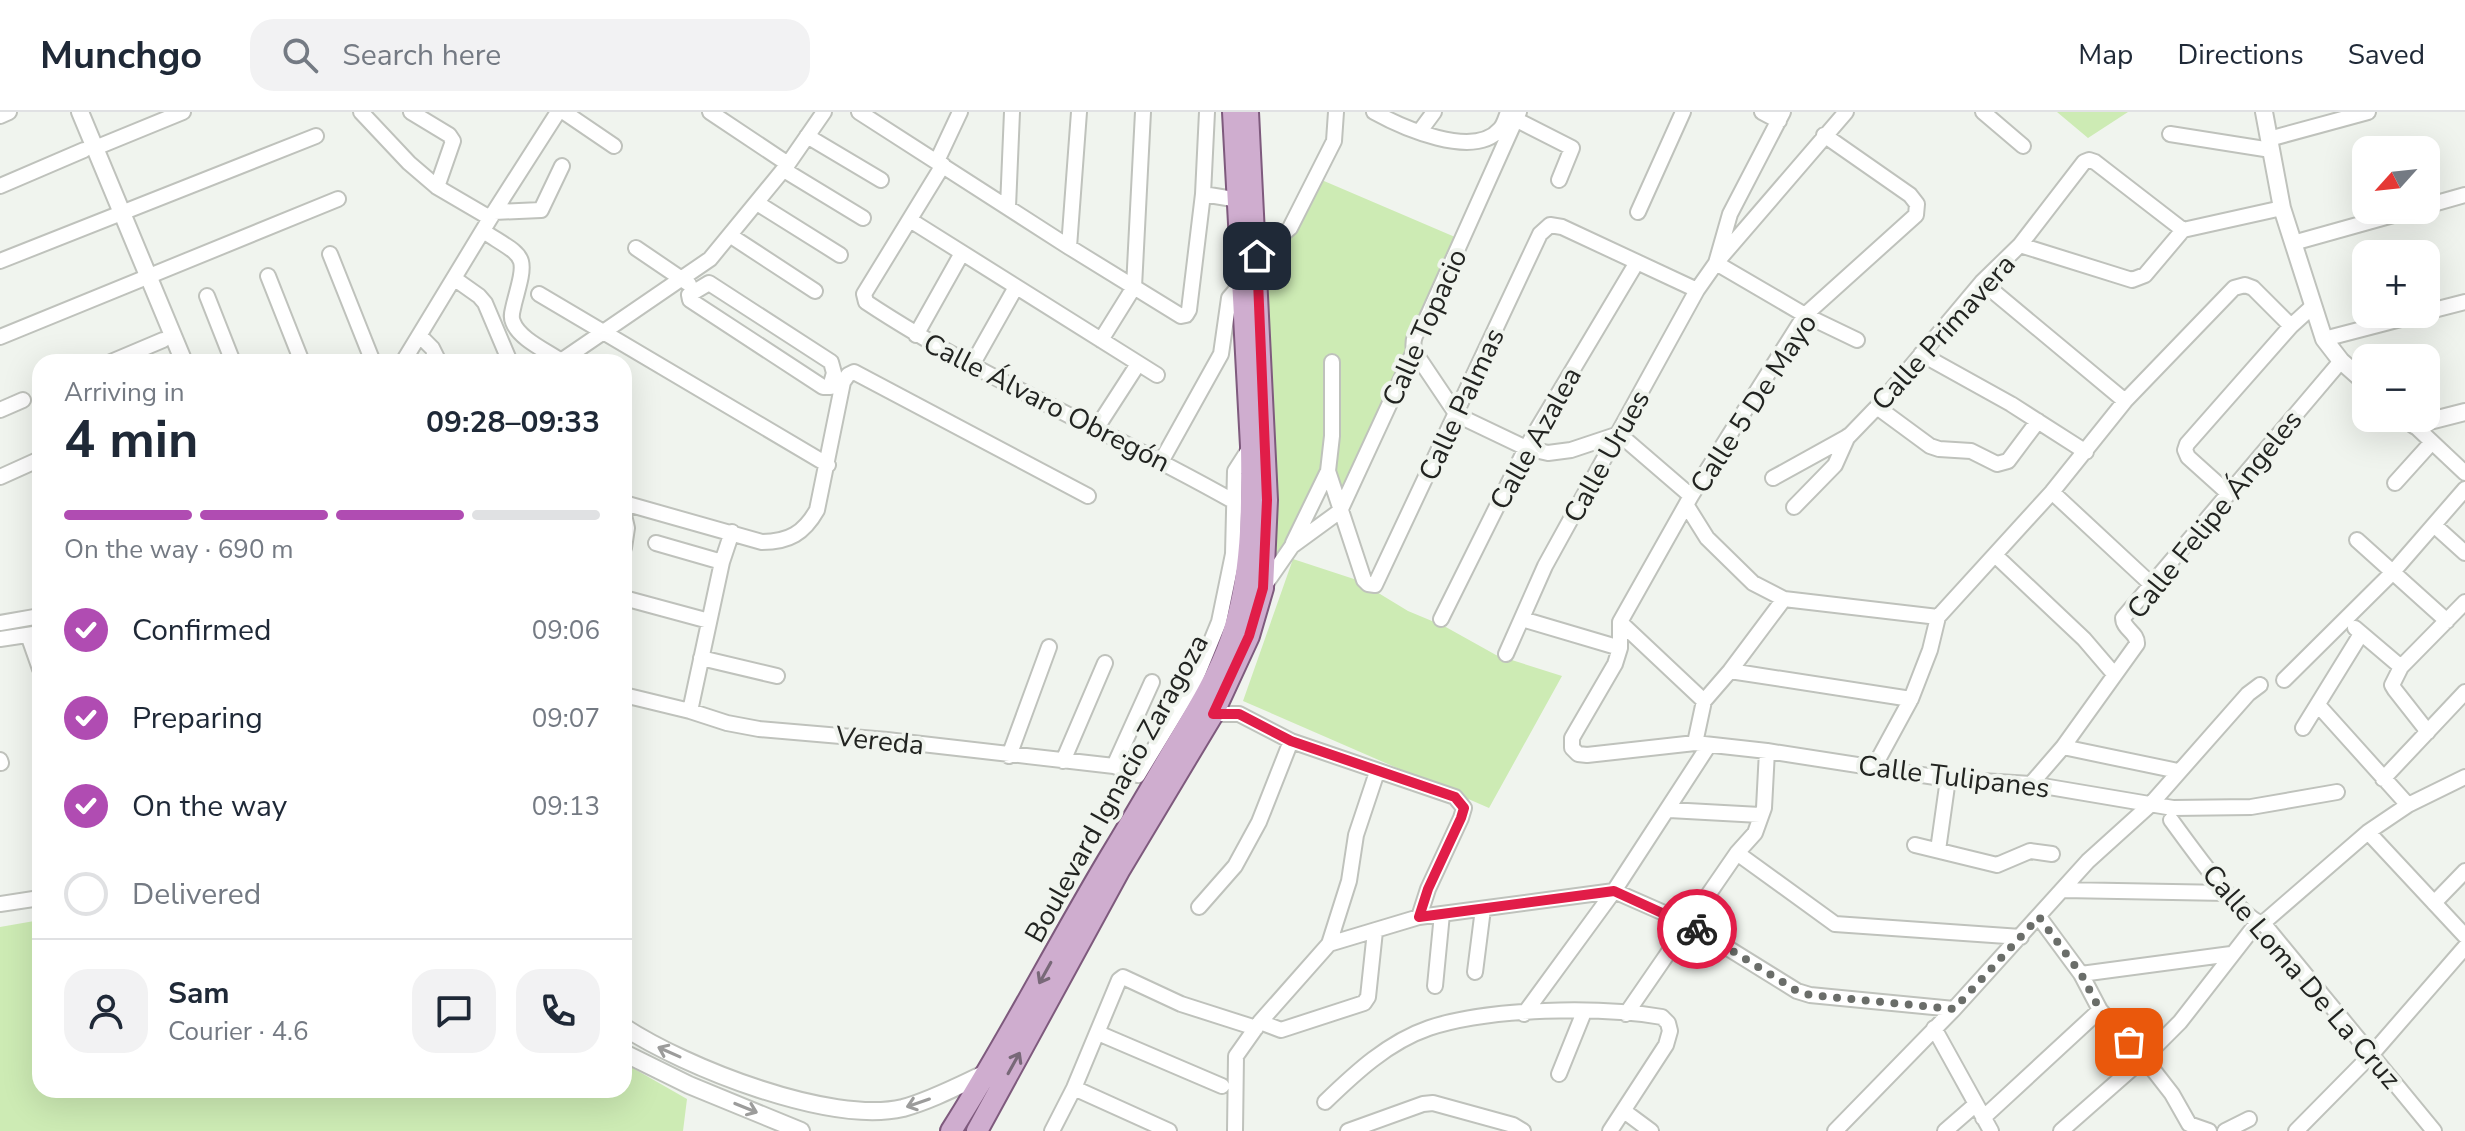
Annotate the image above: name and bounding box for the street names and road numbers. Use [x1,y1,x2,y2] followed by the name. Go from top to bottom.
[1373,243,1476,412] street label: Calle Topacio
[1863,246,2024,419] street label: Calle Primavera
[1682,306,1826,501] street label: Calle 5 De Mayo
[1410,322,1514,487] street label: Calle Palmas
[917,324,1176,482] street label: Calle Álvaro Obregón
[1481,360,1591,517] street label: Calle Azalea
[1555,383,1659,530] street label: Calle Urues
[2119,402,2311,627] street label: Calle Felipe Ángeles
[1016,627,1218,950] street label: Boulevard Ignacio Zaragoza
[833,717,926,765] street label: Vereda
[1856,746,2052,808] street label: Calle Tulipanes
[2193,856,2409,1097] street label: Calle Loma De La Cruz

